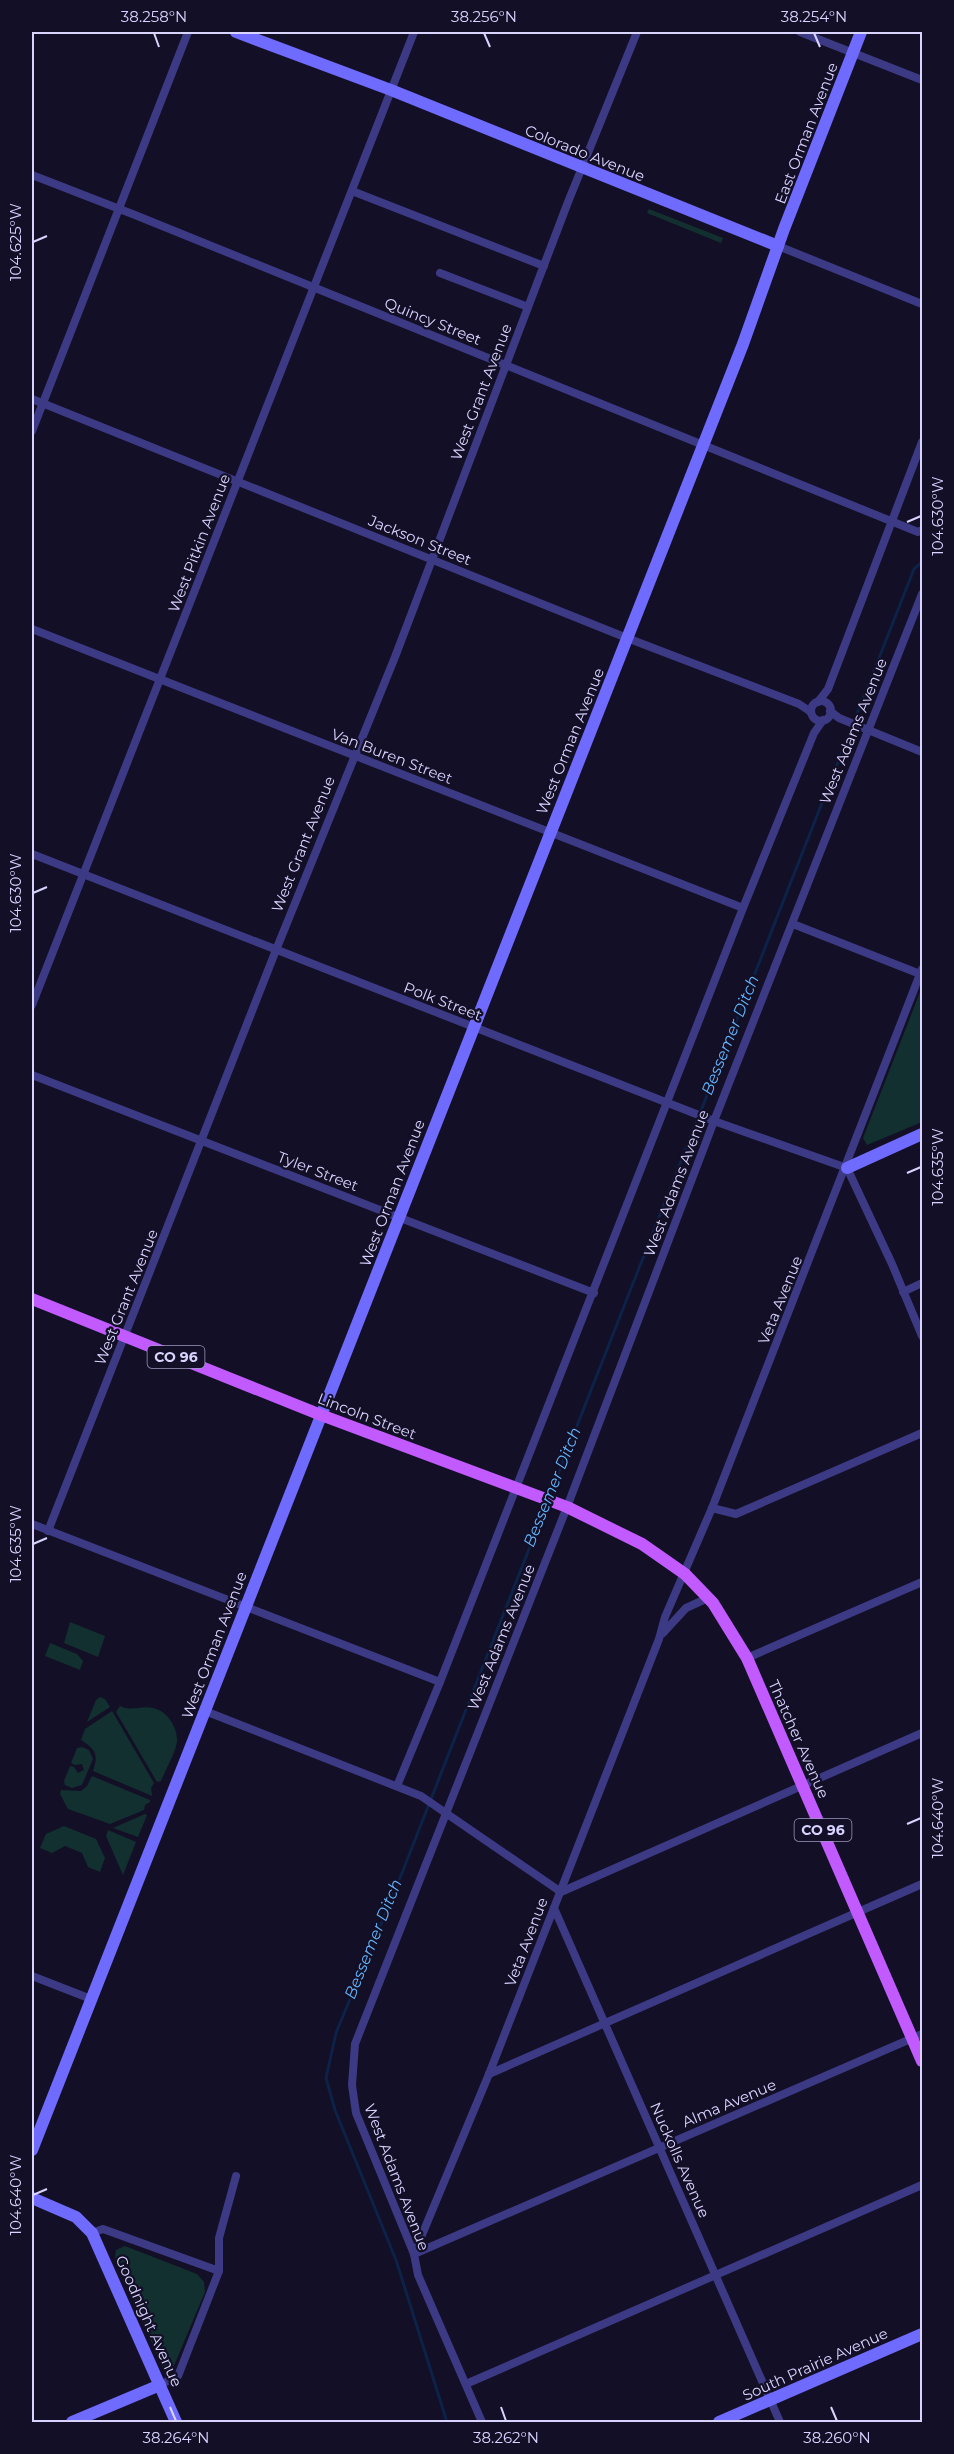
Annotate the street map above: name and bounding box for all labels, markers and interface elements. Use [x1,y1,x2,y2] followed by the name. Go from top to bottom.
[121,7,187,26] text: 38.258°N
[451,7,517,26] text: 38.256°N
[781,7,847,26] text: 38.254°N
[770,60,842,206] street label: East Orman Avenue
[522,120,648,186] street label: Colorado Avenue
[6,203,25,281] text: 104.625°W
[382,293,484,349] street label: Quincy Street
[446,321,516,463] street label: West Grant Avenue
[164,471,234,615] street label: West Pitkin Avenue
[928,476,947,556] text: 104.630°W
[365,510,474,569] street label: Jackson Street
[815,655,891,807] street label: West Adams Avenue
[532,665,608,817] street label: West Orman Avenue
[329,724,455,788] street label: Van Buren Street
[267,773,339,915] street label: West Grant Avenue
[6,853,25,933] text: 104.630°W
[697,972,763,1098] water label: Bessemer Ditch
[401,977,485,1025] street label: Polk Street
[639,1107,713,1259] street label: West Adams Avenue
[355,1117,429,1269] street label: West Orman Avenue
[928,1128,947,1206] text: 104.635°W
[275,1147,361,1195] street label: Tyler Street
[90,1226,162,1368] street label: West Grant Avenue
[754,1253,806,1347] street label: Veta Avenue
[148,1346,204,1368] road number: CO 96
[315,1388,419,1444] street label: Lincoln Street
[519,1424,585,1550] water label: Bessemer Ditch
[6,1505,25,1583] text: 104.635°W
[463,1561,539,1713] street label: West Adams Avenue
[177,1569,251,1721] street label: West Orman Avenue
[764,1677,834,1801] street label: Thatcher Avenue
[928,1777,947,1858] text: 104.640°W
[794,1819,852,1841] road number: CO 96
[340,1876,406,2002] water label: Bessemer Ditch
[500,1895,552,1989] street label: Veta Avenue
[679,2075,779,2131] street label: Alma Avenue
[646,2099,714,2221] street label: Nuckolls Avenue
[360,2101,434,2253] street label: West Adams Avenue
[6,2154,25,2235] text: 104.640°W
[111,2252,187,2390] street label: Goodnight Avenue
[739,2323,891,2405] street label: South Prairie Avenue
[142,2428,210,2447] text: 38.264°N
[473,2428,539,2447] text: 38.262°N
[803,2428,871,2447] text: 38.260°N

